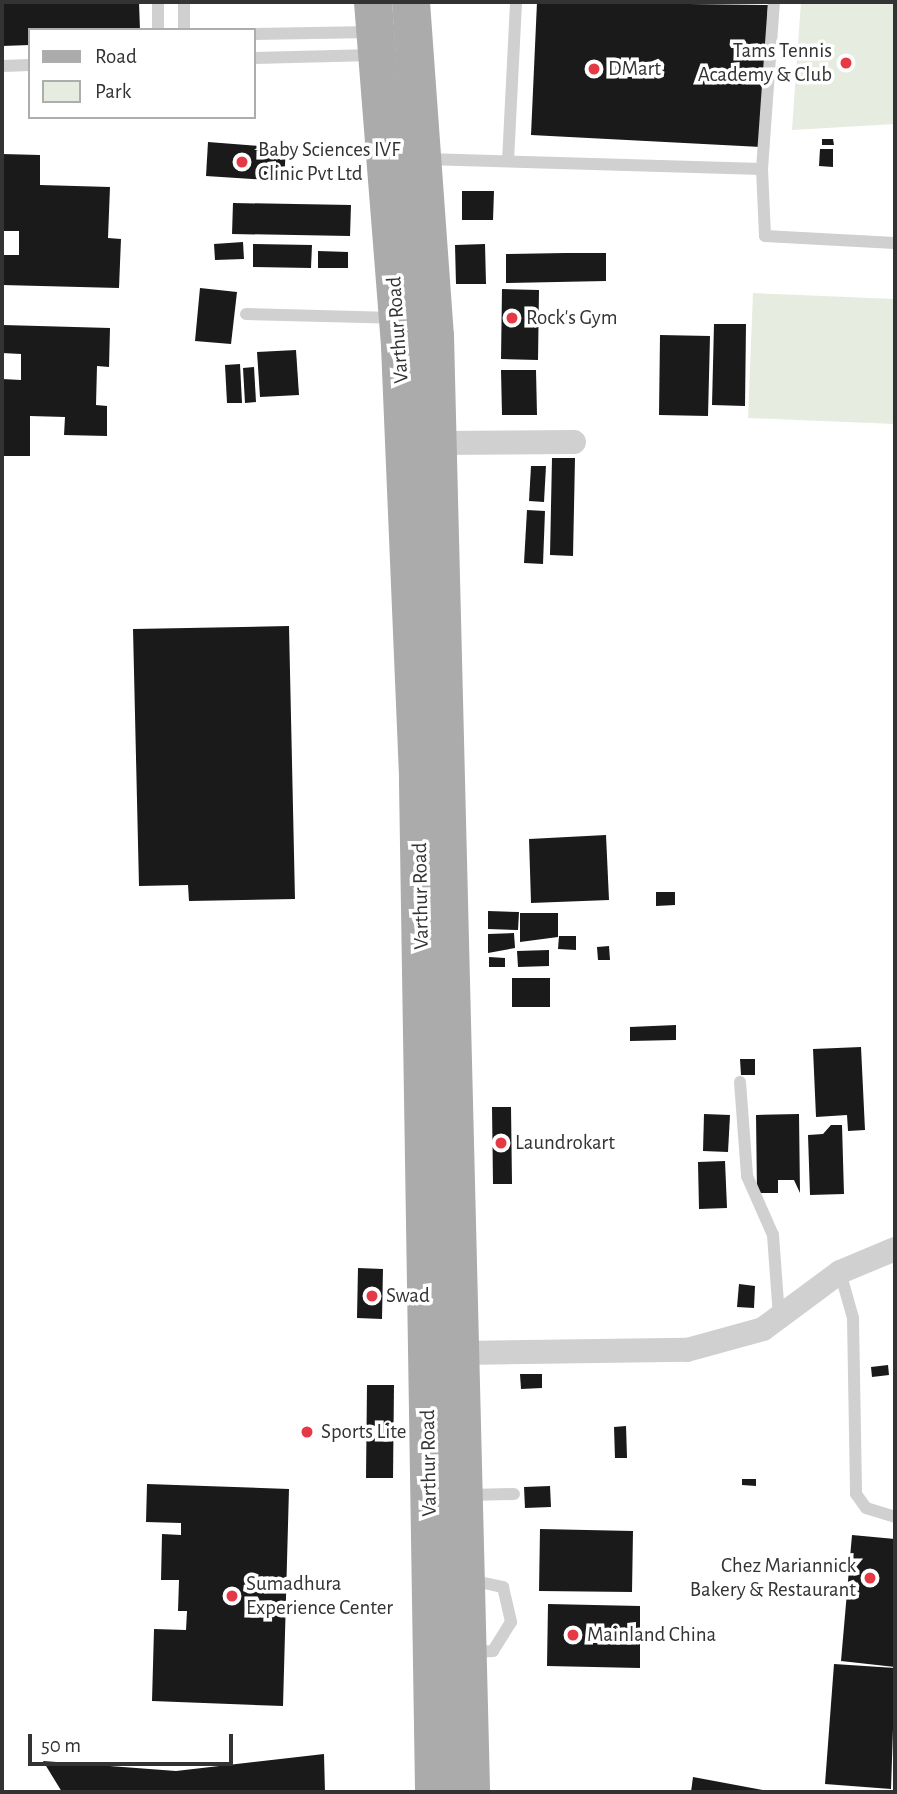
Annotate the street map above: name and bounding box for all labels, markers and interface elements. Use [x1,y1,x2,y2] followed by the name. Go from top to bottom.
[28,28,256,119] legend
[698,38,832,88] place label: Tams Tennis Academy & Club
[95,46,137,67] text: Road
[838,55,854,71] marker: Tams Tennis Academy & Club
[608,56,661,82] place label: DMart
[586,61,602,77] marker: DMart
[95,81,131,102] text: Park
[258,137,400,187] place label: Baby Sciences IVF Clinic Pvt Ltd
[232,152,252,172] marker: Baby Sciences IVF Clinic Pvt Ltd
[382,276,414,384] street label: Varthur Road
[526,305,618,331] place label: Rock's Gym
[504,310,520,326] marker: Rock's Gym
[407,842,435,950] street label: Varthur Road
[515,1130,615,1156] place label: Laundrokart
[493,1135,509,1151] marker: Laundrokart
[386,1283,430,1309] place label: Swad
[364,1288,380,1304] marker: Swad
[415,1409,443,1517] street label: Varthur Road
[321,1419,406,1445] place label: Sports Lite
[299,1424,315,1440] marker: Sports Lite
[690,1553,856,1603] place label: Chez Mariannick Bakery & Restaurant
[862,1570,878,1586] marker: Chez Mariannick Bakery & Restaurant
[246,1571,393,1621] place label: Sumadhura Experience Center
[224,1588,240,1604] marker: Sumadhura Experience Center
[587,1622,716,1648] place label: Mainland China
[565,1627,581,1643] marker: Mainland China
[32,1720,236,1764] scale bar
[41,1735,81,1756] text: 50 m

